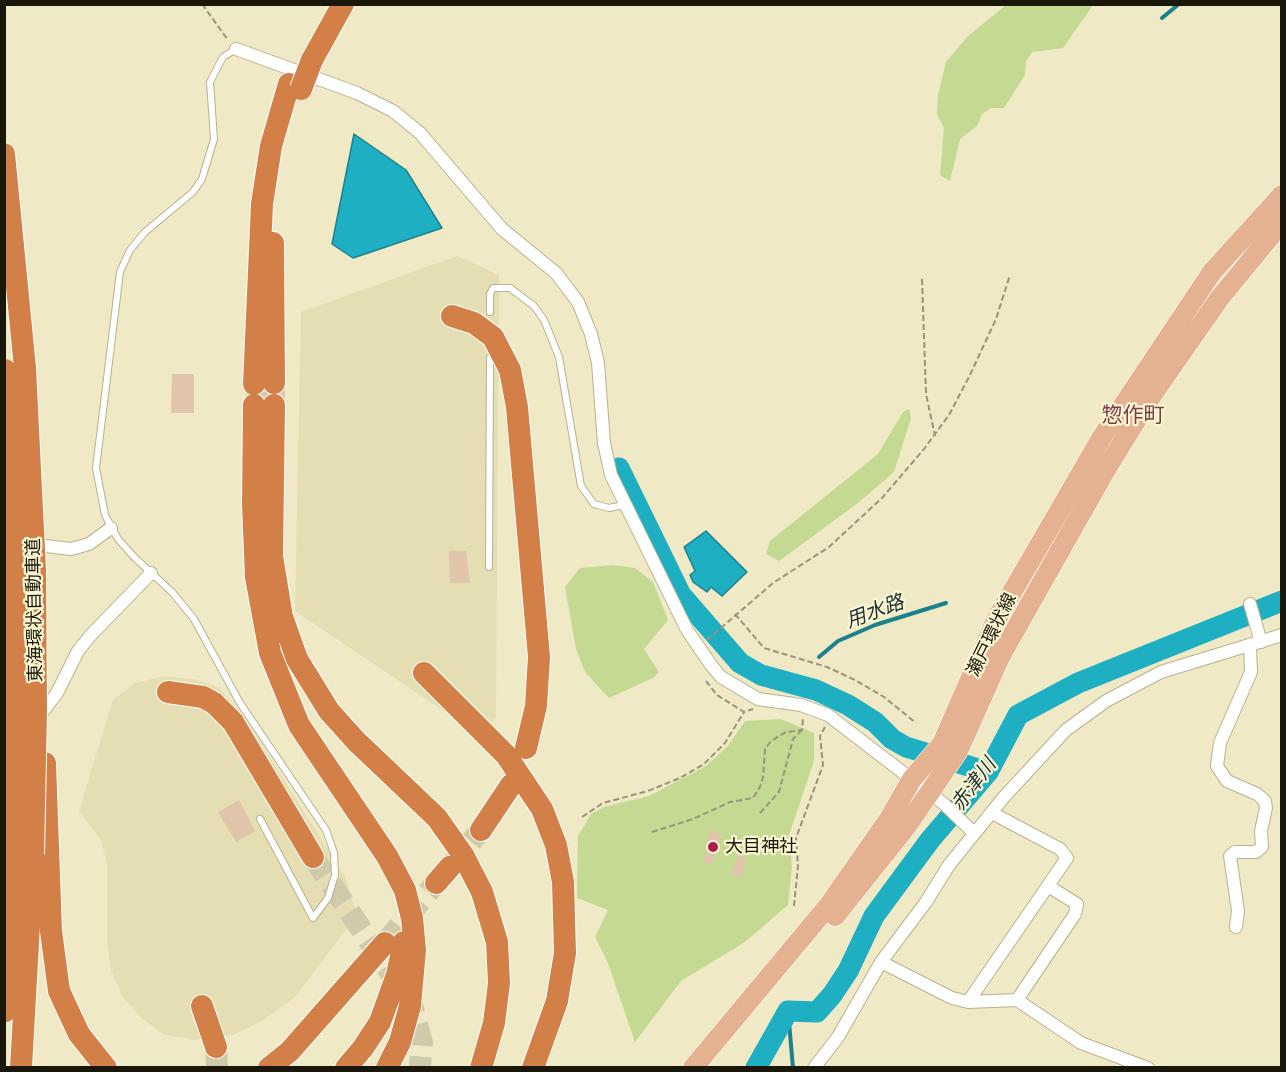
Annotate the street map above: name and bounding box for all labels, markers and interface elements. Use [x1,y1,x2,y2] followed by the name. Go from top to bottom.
[1102,403,1164,429] district label: 惣作町
[23,538,47,682] street label: 東海環状自動車道
[843,590,907,634] water label: 用水路
[963,590,1021,680] street label: 瀬戸環状線
[946,754,1002,816] water label: 赤津川
[725,836,797,858] place label: 大目神社
[706,840,720,854] marker: 大目神社

